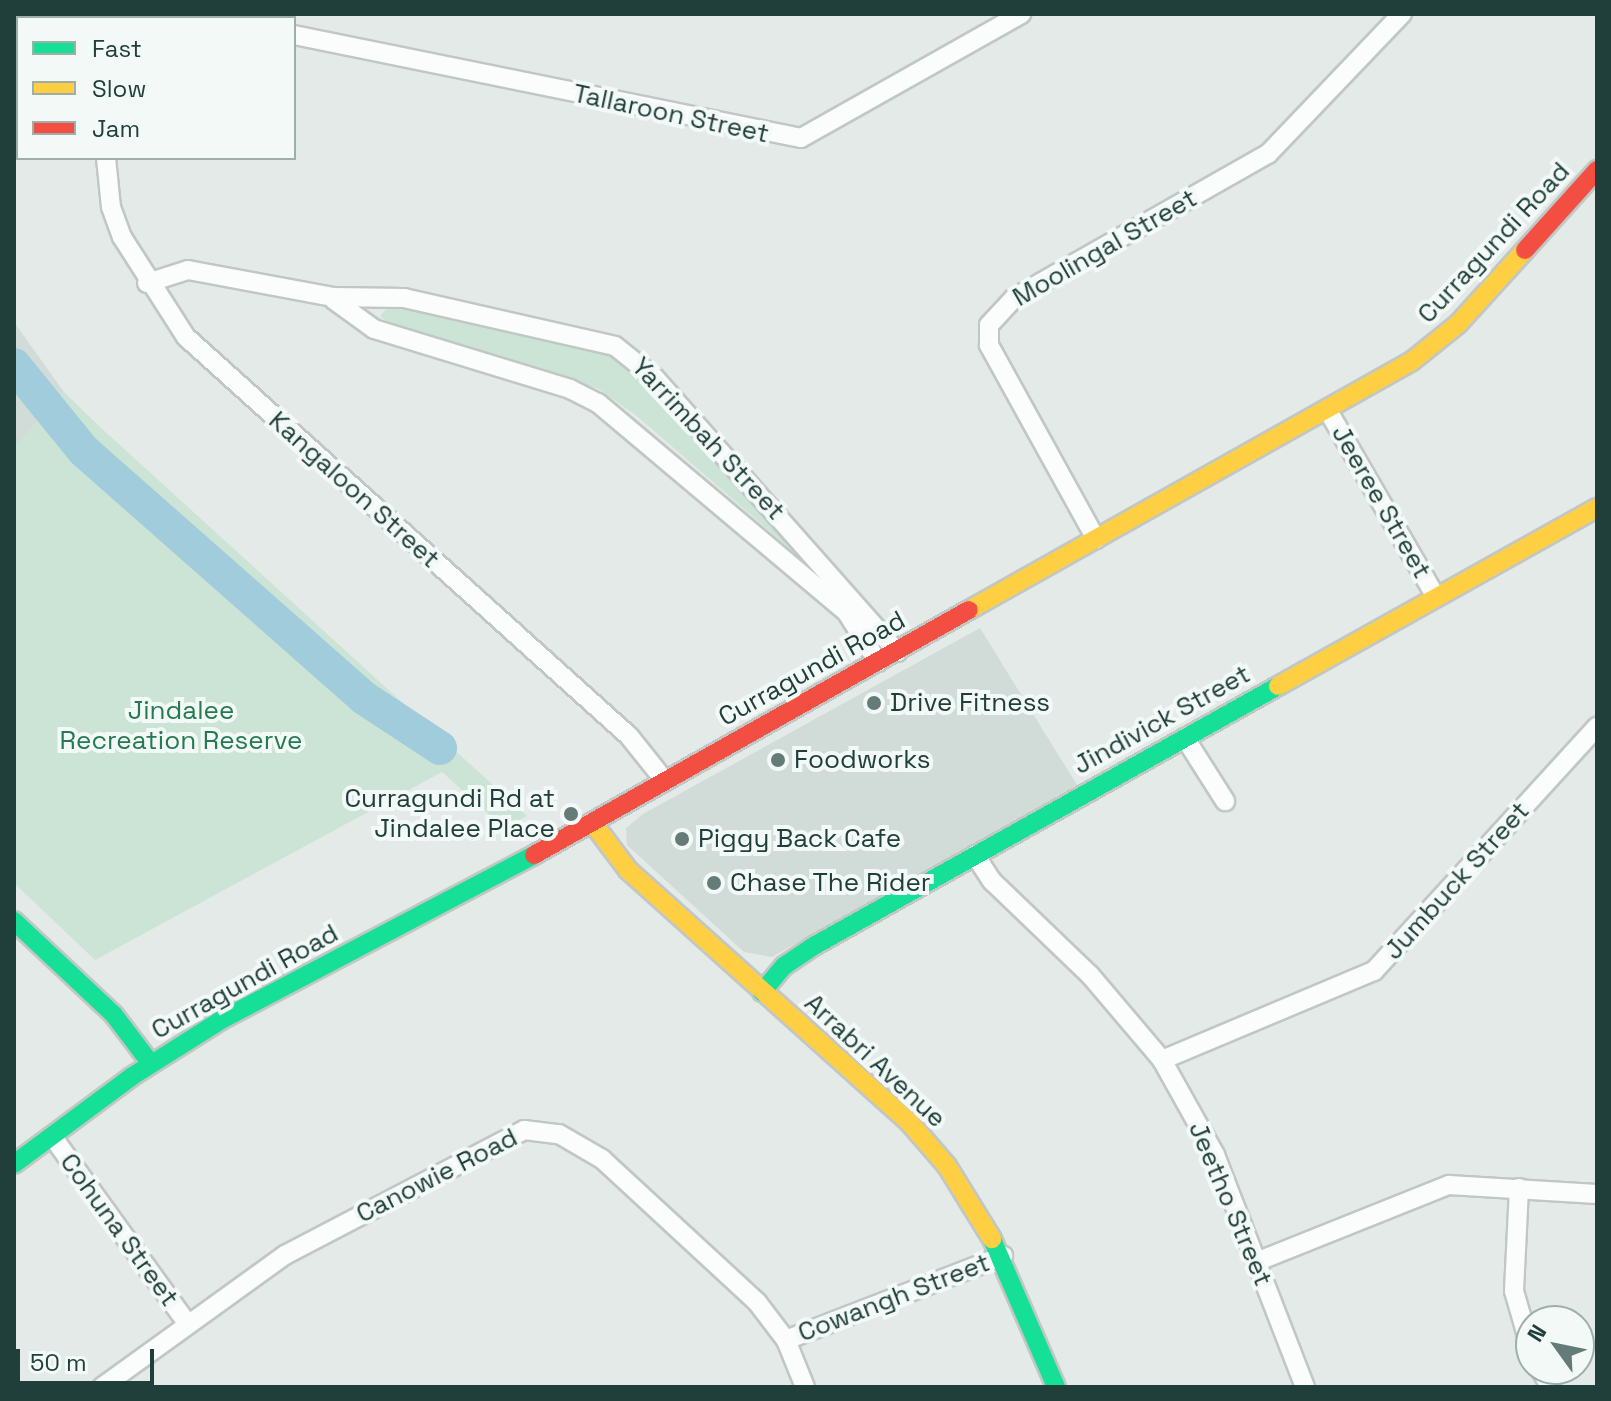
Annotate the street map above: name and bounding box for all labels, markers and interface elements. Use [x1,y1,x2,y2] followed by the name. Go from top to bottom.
[16,16,296,160] legend
[92,33,142,64] text: Fast
[92,73,146,104] text: Slow
[570,78,772,150] street label: Tallaroon Street
[92,113,140,144] text: Jam
[1411,156,1577,330] street label: Curragundi Road
[1007,183,1203,313] street label: Moolingal Street
[625,351,791,527] street label: Yarrimbah Street
[262,405,446,575] street label: Kangaloon Street
[1325,420,1437,584] street label: Jeeree Street
[713,605,911,733] street label: Curragundi Road
[1068,659,1256,781] street label: Jindivick Street
[890,687,1050,719] place label: Drive Fitness
[865,694,883,712] marker: Drive Fitness
[60,695,302,756] park label: Jindalee Recreation Reserve
[794,744,931,776] place label: Foodworks
[769,751,787,769] marker: Foodworks
[344,783,555,844] place label: Curragundi Rd at Jindalee Place
[1378,796,1536,966] street label: Jumbuck Street
[562,805,580,823] marker: Curragundi Rd at Jindalee Place
[698,823,901,855] place label: Piggy Back Cafe
[673,830,691,848] marker: Piggy Back Cafe
[730,867,931,899] place label: Chase The Rider
[705,874,723,892] marker: Chase The Rider
[146,918,344,1046] street label: Curragundi Road
[798,988,952,1134] street label: Arrabri Avenue
[1181,1117,1279,1291] street label: Jeetho Street
[351,1122,523,1230] street label: Canowie Road
[53,1147,185,1313] street label: Cohuna Street
[794,1247,994,1349] street label: Cowangh Street
[1515,1305,1595,1385] north arrow
[1521,1319,1552,1347] text: N
[20,1333,158,1383] scale bar
[30,1347,87,1378] text: 50 m

